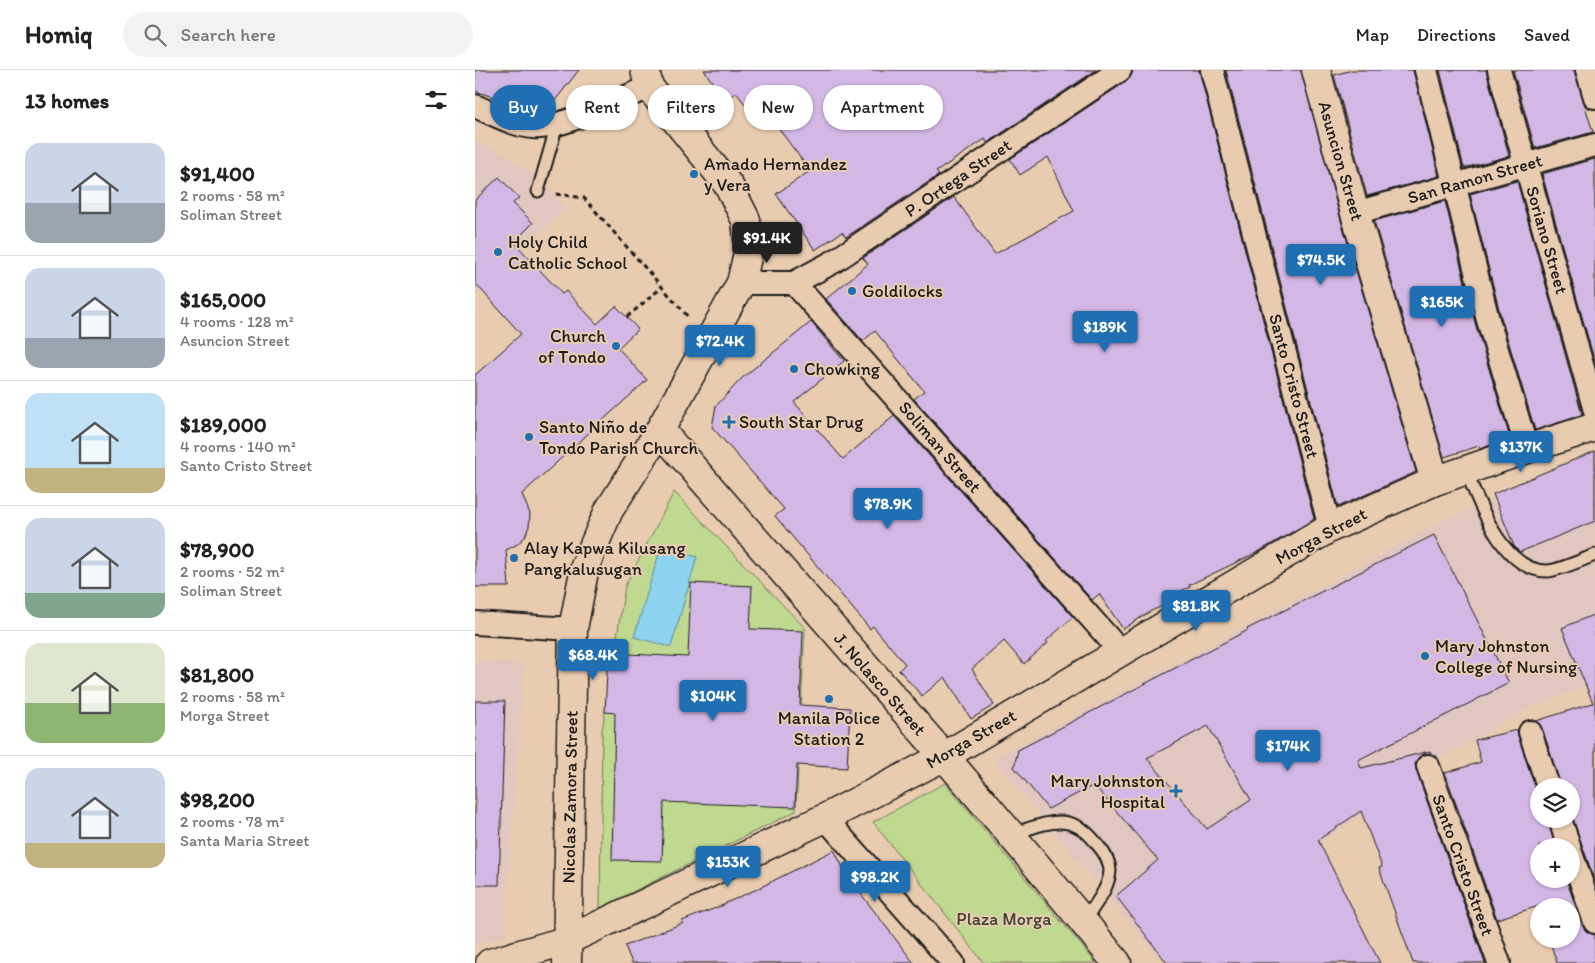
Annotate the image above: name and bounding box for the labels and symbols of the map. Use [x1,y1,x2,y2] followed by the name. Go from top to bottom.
[1313,99,1369,224] street label: Asuncion Street
[900,134,1016,222] street label: P. Ortega Street
[1405,149,1545,209] street label: San Ramon Street
[704,153,848,196] place label: Amado Hernandez y Vera
[688,168,700,180] marker: Amado Hernandez y Vera
[1521,183,1573,297] street label: Soriano Street
[726,222,808,264] pin: $91.4K
[508,231,627,274] place label: Holy Child Catholic School
[1280,244,1362,286] pin: $74.5K
[492,246,504,258] marker: Holy Child Catholic School
[862,280,943,302] place label: Goldilocks
[846,285,858,297] marker: Goldilocks
[1407,286,1477,328] pin: $165K
[1070,310,1140,353] pin: $189K
[1264,311,1324,461] street label: Santo Cristo Street
[679,324,761,367] pin: $72.4K
[538,325,606,368] place label: Church of Tondo
[610,340,622,352] marker: Church of Tondo
[804,358,881,380] place label: Chowking
[788,363,800,375] marker: Chowking
[894,396,986,498] street label: Soliman Street
[739,411,864,433] place label: South Star Drug
[539,416,698,459] place label: Santo Niño de Tondo Parish Church
[723,416,735,428] marker: South Star Drug
[1486,430,1556,473] pin: $137K
[523,431,535,443] marker: Santo Niño de Tondo Parish Church
[847,488,929,530] pin: $78.9K
[1271,503,1371,569] street label: Morga Street
[524,537,686,580] place label: Alay Kapwa Kilusang Pangkalusugan
[508,552,520,564] marker: Alay Kapwa Kilusang Pangkalusugan
[1155,590,1237,632] pin: $81.8K
[829,628,931,740] street label: J. Nolasco Street
[1435,635,1578,678] place label: Mary Johnston College of Nursing
[552,638,634,681] pin: $68.4K
[1419,650,1431,662] marker: Mary Johnston College of Nursing
[678,680,748,722] pin: $104K
[823,693,835,705] marker: Manila Police Station 2
[922,704,1020,774] street label: Morga Street
[778,707,880,750] place label: Manila Police Station 2
[557,710,583,884] street label: Nicolas Zamora Street
[1253,730,1323,772] pin: $174K
[1051,770,1165,813] place label: Mary Johnston Hospital
[1169,784,1183,798] marker: Mary Johnston Hospital
[1427,791,1499,939] street label: Santo Cristo Street
[693,846,763,888] pin: $153K
[834,860,916,903] pin: $98.2K
[956,908,1052,930] park label: Plaza Morga

